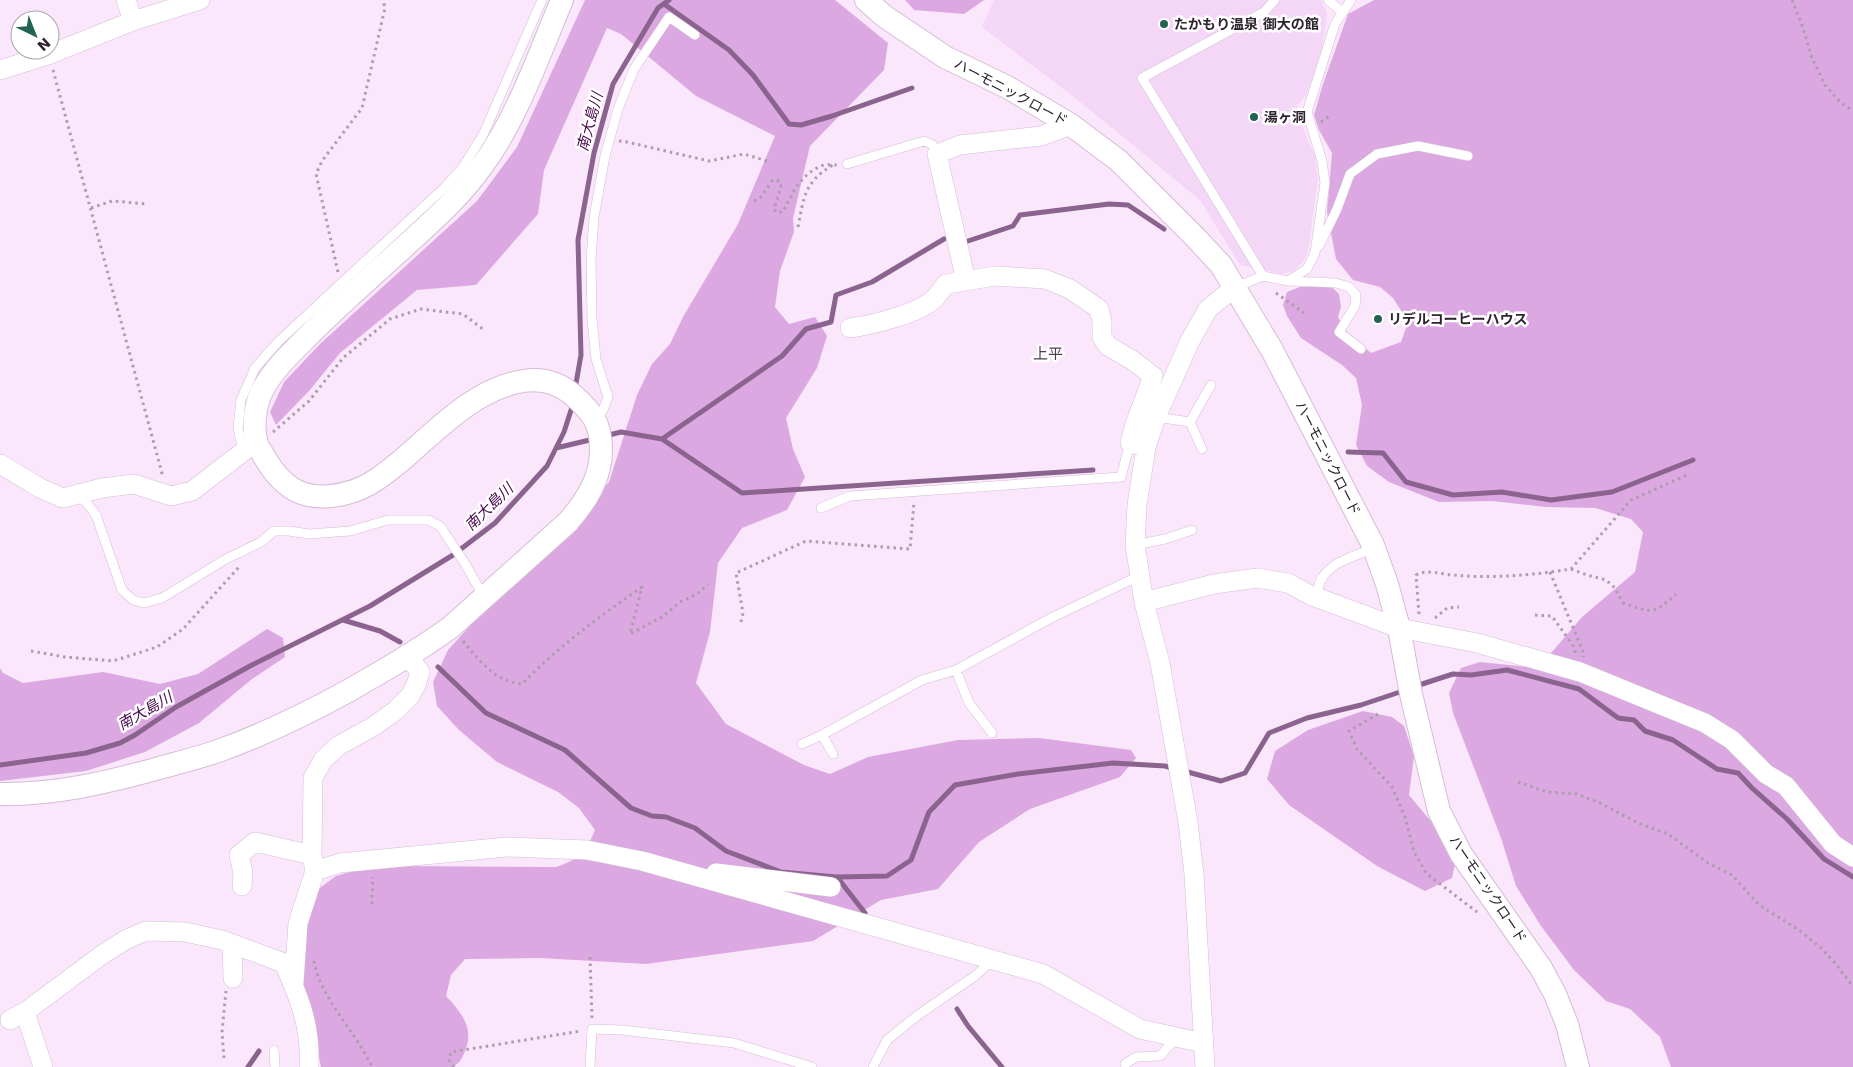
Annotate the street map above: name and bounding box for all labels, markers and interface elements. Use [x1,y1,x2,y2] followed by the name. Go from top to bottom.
[10,10,60,60] north arrow
[1174,16,1319,32] place label: たかもり温泉 御大の館
[1158,18,1170,30] marker: たかもり温泉 御大の館
[34,35,54,54] text: N
[952,55,1070,129] street label: ハーモニックロード
[574,89,607,153] water label: 南大島川
[1264,109,1306,125] place label: 湯ヶ洞
[1248,111,1260,123] marker: 湯ヶ洞
[1388,311,1527,327] place label: リデルコーヒーハウス
[1372,313,1384,325] marker: リデルコーヒーハウス
[1033,345,1063,363] district label: 上平
[1292,398,1364,518] street label: ハーモニックロード
[461,478,518,534] water label: 南大島川
[115,687,177,734] water label: 南大島川
[1446,832,1530,946] street label: ハーモニックロード

